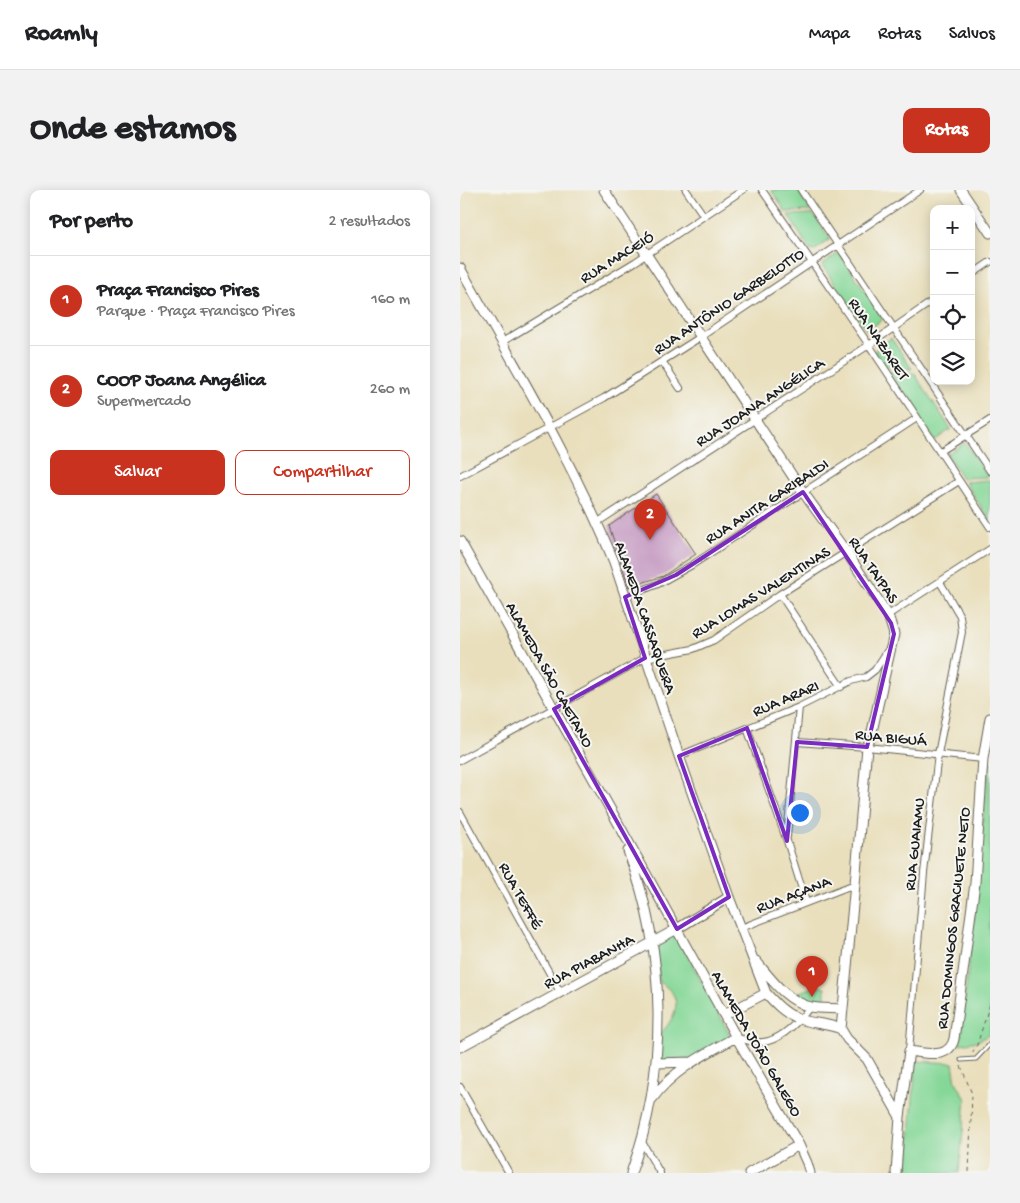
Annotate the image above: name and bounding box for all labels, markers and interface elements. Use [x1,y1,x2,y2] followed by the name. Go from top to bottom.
[25,20,98,49] text: Roamly
[809,24,850,45] text: Mapa
[878,24,921,45] text: Rotas
[949,24,995,45] text: Salvos
[903,108,990,153] button: Rotas
[30,110,235,151] text: Onde estamos
[930,205,975,385] map controls
[930,205,975,250] button: +
[50,210,133,235] text: Por perto
[329,213,410,232] text: 2 resultados
[577,229,659,289] street label: RUA MACEIÓ
[651,245,809,360] street label: RUA ANTÔNIO GARBELOTTO
[930,250,975,295] button: −
[97,280,259,303] text: Praça Francisco Pires
[63,291,69,310] text: 1
[371,291,410,310] text: 160 m
[843,295,912,385] street label: RUA NAZARET
[930,295,975,340] button: locate
[97,303,295,322] text: Parque · Praça Francisco Pires
[930,340,975,385] button: layers
[693,354,830,453] street label: RUA JOANA ANGÉLICA
[97,370,266,393] text: COOP Joana Angélica
[62,381,70,400] text: 2
[370,381,410,400] text: 260 m
[97,393,191,412] text: Supermercado
[50,450,225,495] button: Salvar
[235,450,410,495] button: Compartilhar
[703,456,833,550] street label: RUA ANITA GARIBALDI
[634,499,666,540] pin: 2
[843,534,902,608] street label: RUA TAIPAS
[609,540,679,698] street label: ALAMEDA CASSAQUERA
[689,543,835,644] street label: RUA LOMAS VALENTINAS
[500,599,597,752] street label: ALAMEDA SÃO CAETANO
[750,678,822,723] street label: RUA ARARI
[854,726,929,752] street label: RUA BIGUÁ
[902,797,931,892] street label: RUA GUAIAMU
[787,800,813,826] your location
[934,806,977,1030] street label: RUA DOMINGOS GRACIUETE NETO
[493,860,546,934] street label: RUA TEFFÉ
[754,873,836,919] street label: RUA AÇANA
[541,931,639,995] street label: RUA PIABANHA
[796,956,828,997] pin: 1
[705,968,806,1121] street label: ALAMEDA JOÃO GALEGO

